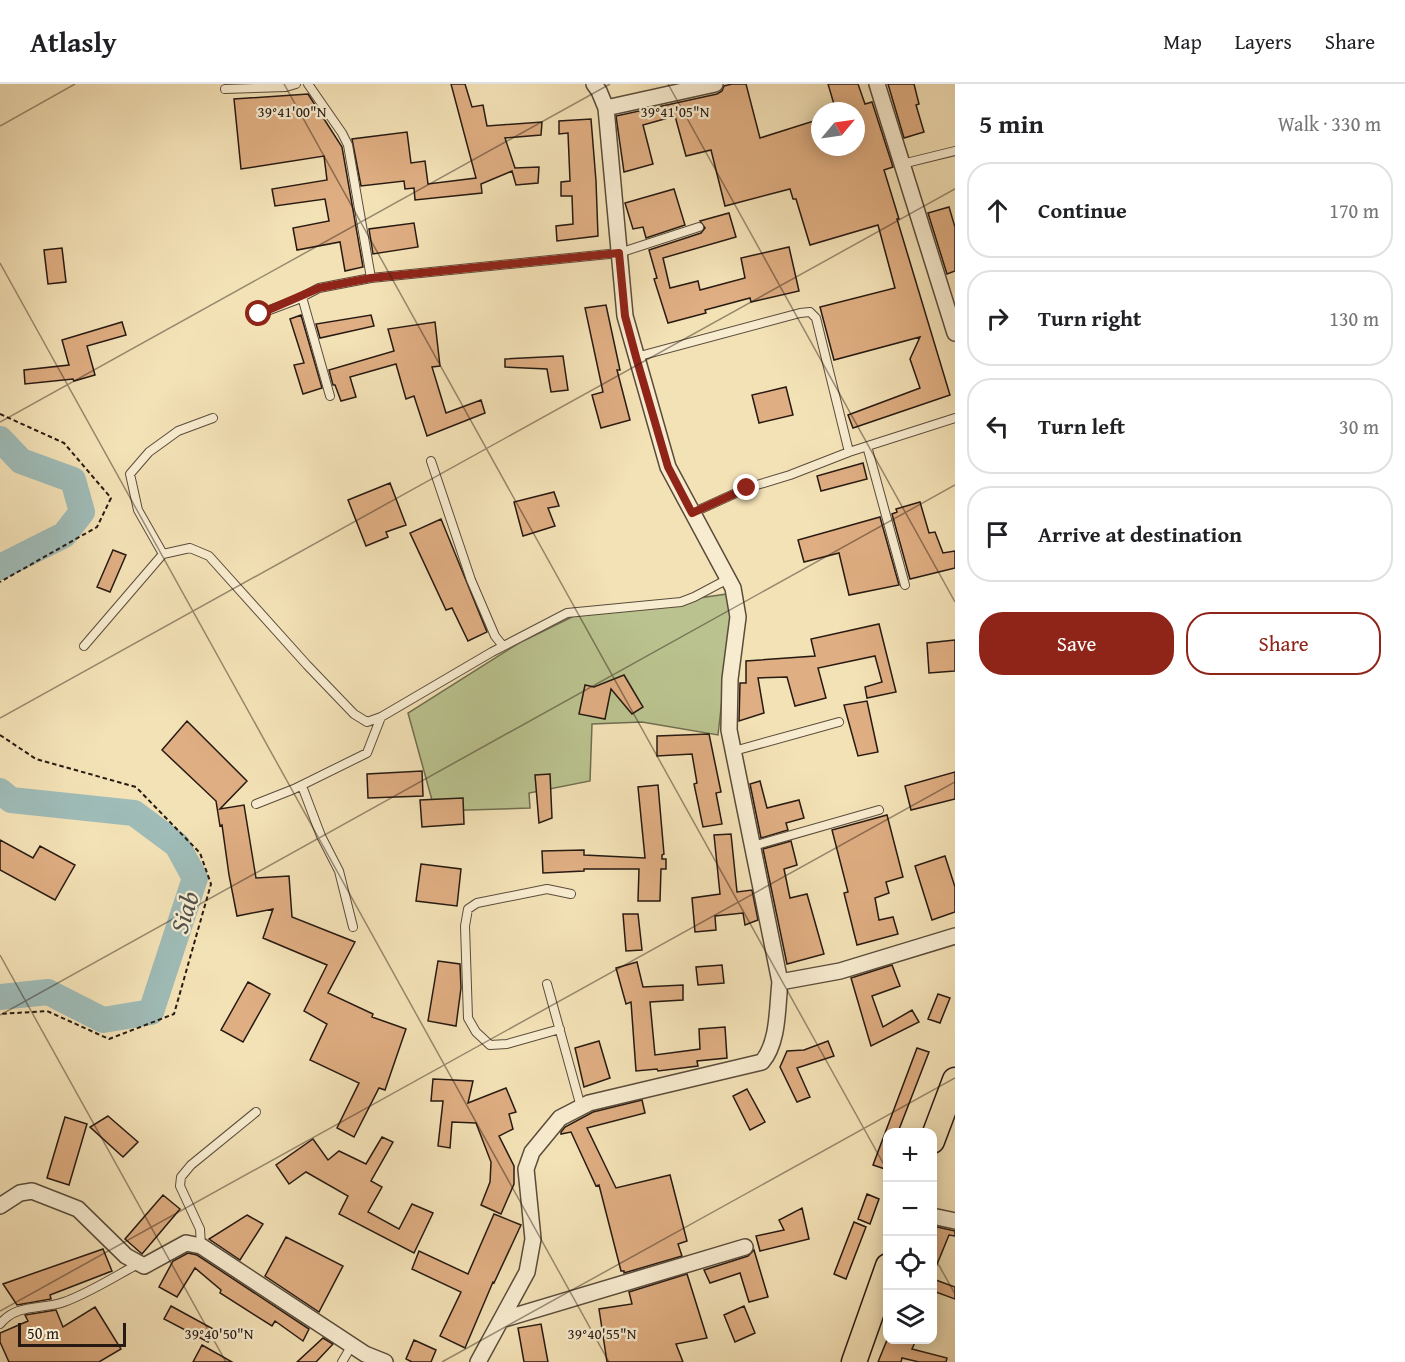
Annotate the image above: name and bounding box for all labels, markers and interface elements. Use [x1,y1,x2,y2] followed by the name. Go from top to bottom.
[30,21,117,62] text: Atlasly
[1163,26,1202,57] text: Map
[1235,26,1292,57] text: Layers
[1325,26,1375,57] text: Share
[258,101,327,122] text: 39°41'00"N
[641,101,710,122] text: 39°41'05"N
[811,102,865,156] north arrow
[979,104,1044,143] text: 5 min
[1278,109,1381,138] text: Walk · 330 m
[981,194,1014,227] icon: ahead
[1038,194,1127,226] text: Continue
[1329,196,1379,225] text: 170 m
[245,300,271,326] route start
[981,302,1014,335] icon: right
[1038,302,1141,334] text: Turn right
[1329,304,1379,333] text: 130 m
[981,410,1014,443] icon: left
[1038,410,1125,442] text: Turn left
[1339,412,1379,441] text: 30 m
[733,474,759,500] route end
[981,518,1014,551] icon: arrive
[1038,518,1242,550] text: Arrive at destination
[979,612,1174,675] button: Save
[1186,612,1381,675] button: Share
[159,886,209,938] water label: Siab
[883,1128,937,1344] map controls
[883,1128,937,1182] button: +
[883,1182,937,1236] button: −
[883,1236,937,1290] button: locate
[883,1290,937,1344] button: layers
[18,1320,126,1348] scale bar
[27,1321,59,1345] text: 50 m
[185,1323,254,1344] text: 39°40'50"N
[568,1323,637,1344] text: 39°40'55"N

